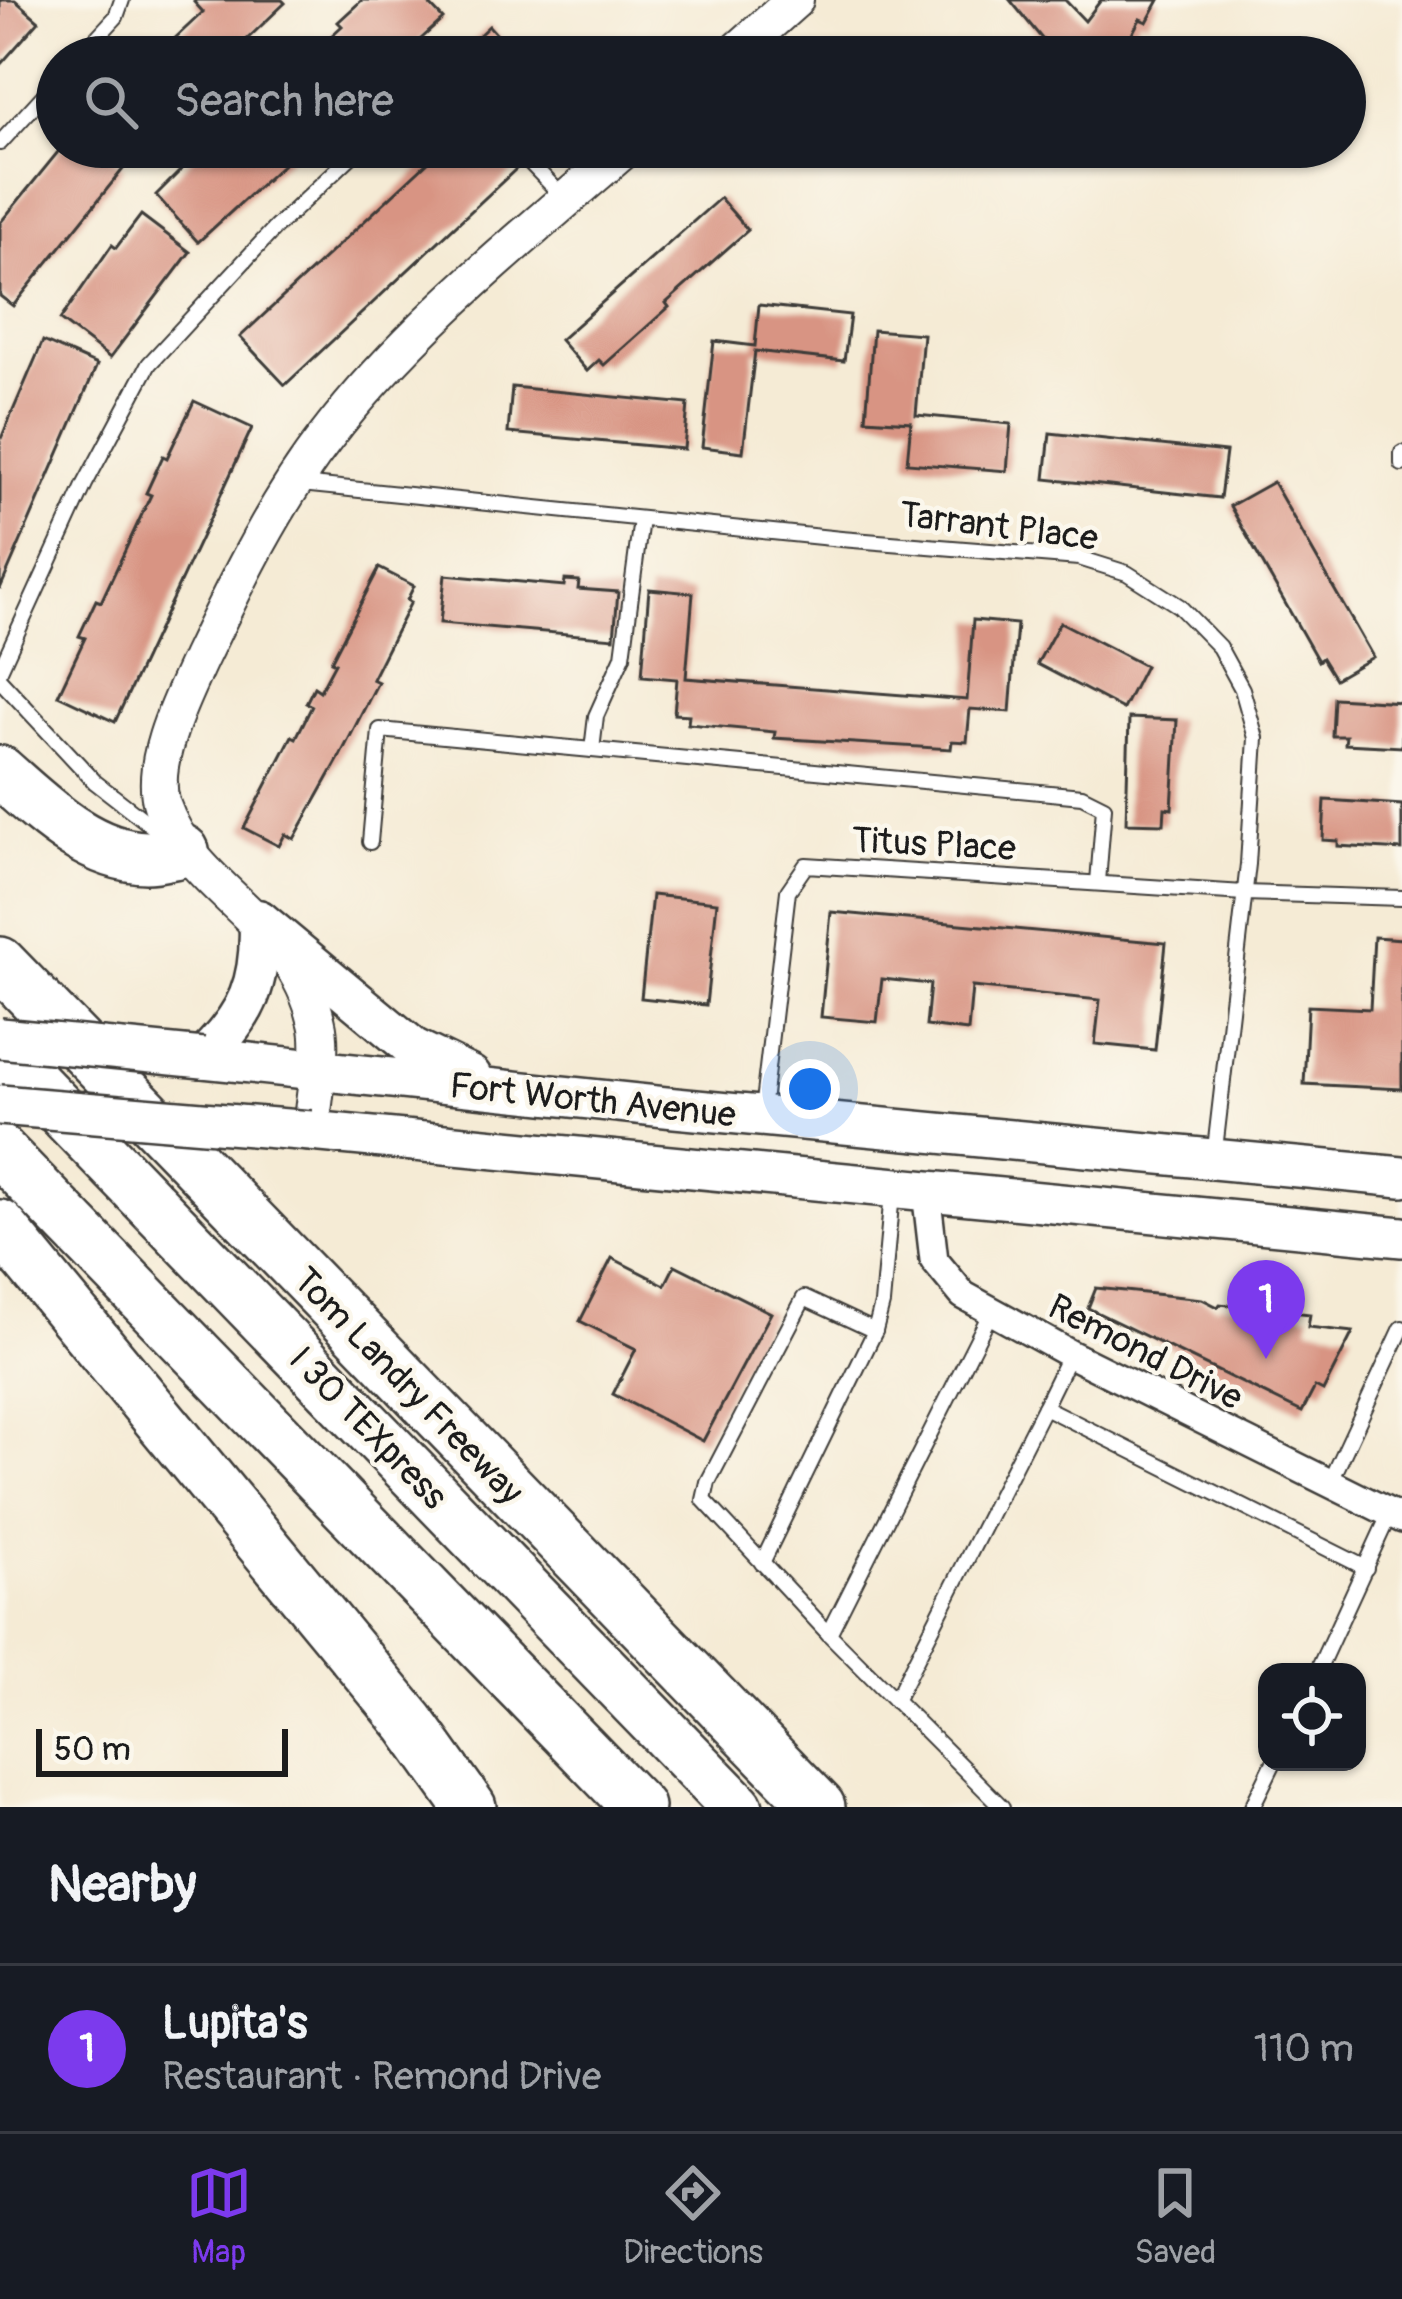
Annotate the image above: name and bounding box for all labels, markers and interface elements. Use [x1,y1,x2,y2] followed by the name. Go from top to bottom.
[36,36,1366,168] search box
[78,69,144,135] icon: search
[174,74,394,130] text: Search here
[897,492,1101,561] street label: Tarrant Place
[851,818,1017,871] street label: Titus Place
[780,1059,840,1119] your location
[448,1063,738,1138] street label: Fort Worth Avenue
[283,1258,533,1514] street label: Tom Landry Freeway
[1227,1260,1305,1359] pin: 1
[1041,1284,1250,1421] street label: Remond Drive
[279,1337,457,1519] street label: I 30 TEXpress
[1258,1663,1366,1771] map controls
[1258,1663,1366,1771] button: locate
[36,1723,288,1776] scale bar
[54,1729,131,1770] text: 50 m
[48,1853,196,1917] text: Nearby
[162,1996,307,2052] text: Lupita's
[79,2024,95,2073] text: 1
[1254,2024,1354,2073] text: 110 m
[162,2052,601,2101] text: Restaurant · Remond Drive
[186,2160,252,2273] tab: Map
[623,2160,763,2273] tab: Directions
[1134,2160,1216,2273] tab: Saved

